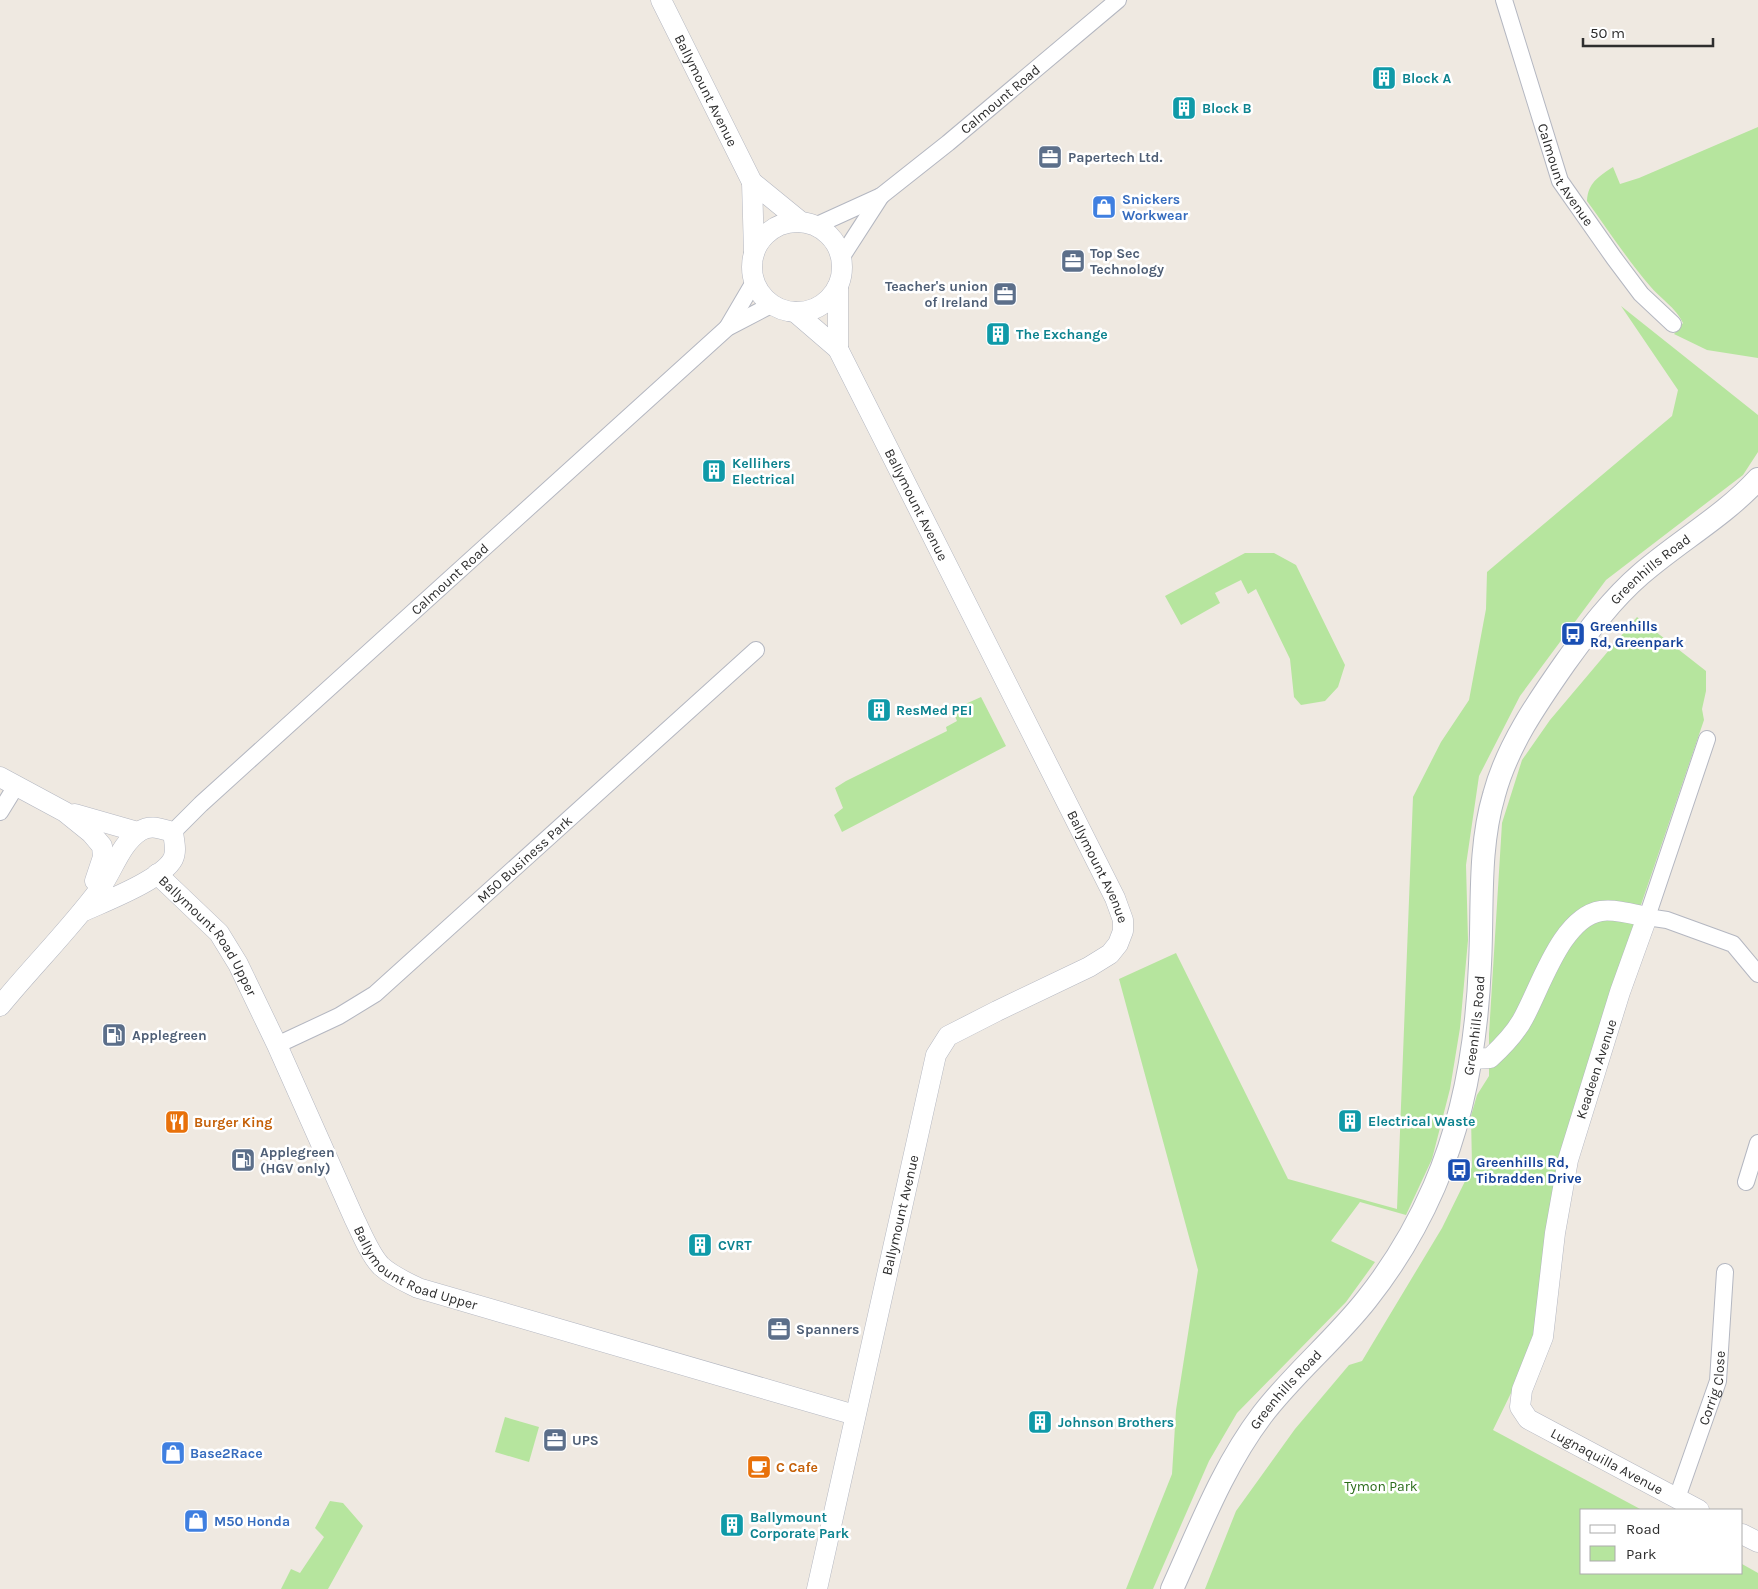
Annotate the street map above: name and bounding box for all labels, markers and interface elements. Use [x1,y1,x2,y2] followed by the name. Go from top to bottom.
[1583,15,1713,47] scale bar
[1590,24,1625,42] text: 50 m
[671,32,741,149] street label: Ballymount Avenue
[957,61,1044,138] street label: Calmount Road
[1371,65,1397,91] building icon: Block A
[1402,70,1451,87] place label: Block A
[1171,95,1197,121] building icon: Block B
[1202,100,1252,117] place label: Block B
[1534,122,1597,229] street label: Calmount Avenue
[1037,144,1063,170] office icon: Papertech Ltd.
[1068,149,1162,166] place label: Papertech Ltd.
[1122,191,1189,224] place label: Snickers Workwear
[1091,194,1117,220] shop icon: Snickers Workwear
[1090,245,1164,278] place label: Top Sec Technology
[1060,248,1086,274] office icon: Top Sec Technology
[885,278,988,311] place label: Teacher's union of Ireland
[992,281,1018,307] office icon: Teacher's union of Ireland
[985,321,1011,347] building icon: The Exchange
[1016,326,1108,343] place label: The Exchange
[881,446,951,564] street label: Ballymount Avenue
[732,455,795,488] place label: Kellihers Electrical
[701,458,727,484] building icon: Kellihers Electrical
[1607,531,1694,608] street label: Greenhills Road
[408,540,492,619] street label: Calmount Road
[1590,618,1684,651] place label: Greenhills Rd, Greenpark
[1560,621,1586,647] bus stop icon: Greenhills Rd, Greenpark
[866,697,892,723] building icon: ResMed PEI
[896,702,972,719] place label: ResMed PEI
[1063,808,1131,925] street label: Ballymount Avenue
[474,812,576,907] street label: M50 Business Park
[155,872,260,1000] street label: Ballymount Road Upper
[1460,975,1488,1077] street label: Greenhills Road
[1572,1017,1621,1121] street label: Keadeen Avenue
[101,1022,127,1048] fuel station icon: Applegreen
[132,1027,207,1044] place label: Applegreen
[1337,1108,1363,1134] building icon: Electrical Waste
[164,1109,190,1135] restaurant icon: Burger King
[1368,1113,1476,1130] place label: Electrical Waste
[194,1114,272,1131] place label: Burger King
[260,1144,335,1177] place label: Applegreen (HGV only)
[230,1147,256,1173] fuel station icon: Applegreen (HGV only)
[878,1153,923,1277] street label: Ballymount Avenue
[1476,1154,1582,1187] place label: Greenhills Rd, Tibradden Drive
[1446,1157,1472,1183] bus stop icon: Greenhills Rd, Tibradden Drive
[350,1223,480,1314] street label: Ballymount Road Upper
[687,1232,713,1258] building icon: CVRT
[718,1237,752,1254] place label: CVRT
[766,1316,792,1342] office icon: Spanners
[796,1321,859,1338] place label: Spanners
[1246,1347,1325,1433] street label: Greenhills Road
[1695,1350,1729,1428] street label: Corrig Close
[1027,1409,1053,1435] building icon: Johnson Brothers
[1058,1414,1174,1431] place label: Johnson Brothers
[1548,1425,1666,1498] street label: Lugnaquilla Avenue
[542,1427,568,1453] office icon: UPS
[572,1432,599,1449] place label: UPS
[160,1440,186,1466] shop icon: Base2Race
[190,1445,263,1462] place label: Base2Race
[746,1454,772,1480] cafe icon: C Cafe
[776,1459,818,1476] place label: C Cafe
[1344,1478,1418,1495] park label: Tymon Park
[183,1508,209,1534] shop icon: M50 Honda
[750,1509,850,1542] place label: Ballymount Corporate Park
[1580,1509,1743,1574] legend
[719,1512,745,1538] building icon: Ballymount Corporate Park
[214,1513,290,1530] place label: M50 Honda
[1626,1520,1661,1538] text: Road
[1626,1545,1656,1563] text: Park

